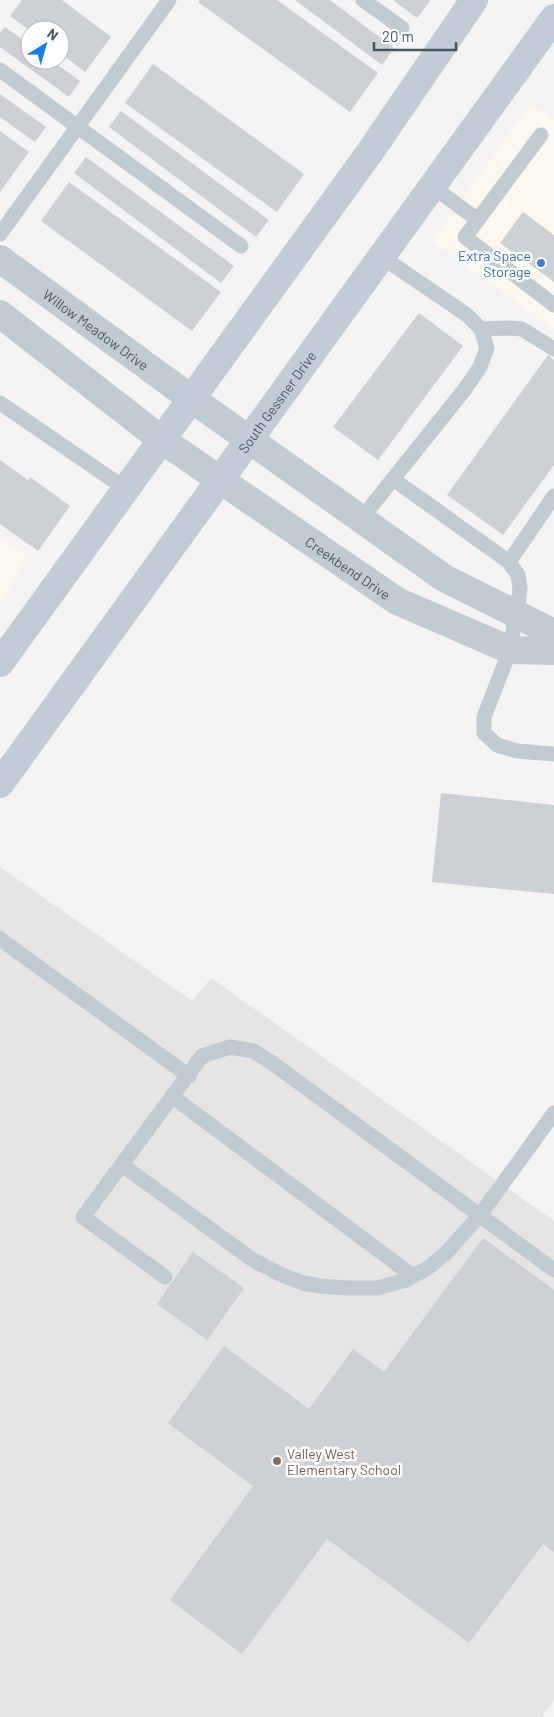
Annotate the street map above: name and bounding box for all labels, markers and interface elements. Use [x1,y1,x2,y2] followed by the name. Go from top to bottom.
[20,20,70,70] north arrow
[374,20,456,52] scale bar
[44,25,62,44] text: N
[382,27,414,45] text: 20 m
[458,247,531,280] place label: Extra Space Storage
[535,257,547,269] marker: Extra Space Storage
[40,285,152,373] street label: Willow Meadow Drive
[234,347,319,456] street label: South Gessner Drive
[302,532,394,603] street label: Creekbend Drive
[287,1445,401,1478] place label: Valley West Elementary School
[271,1455,283,1467] marker: Valley West Elementary School

